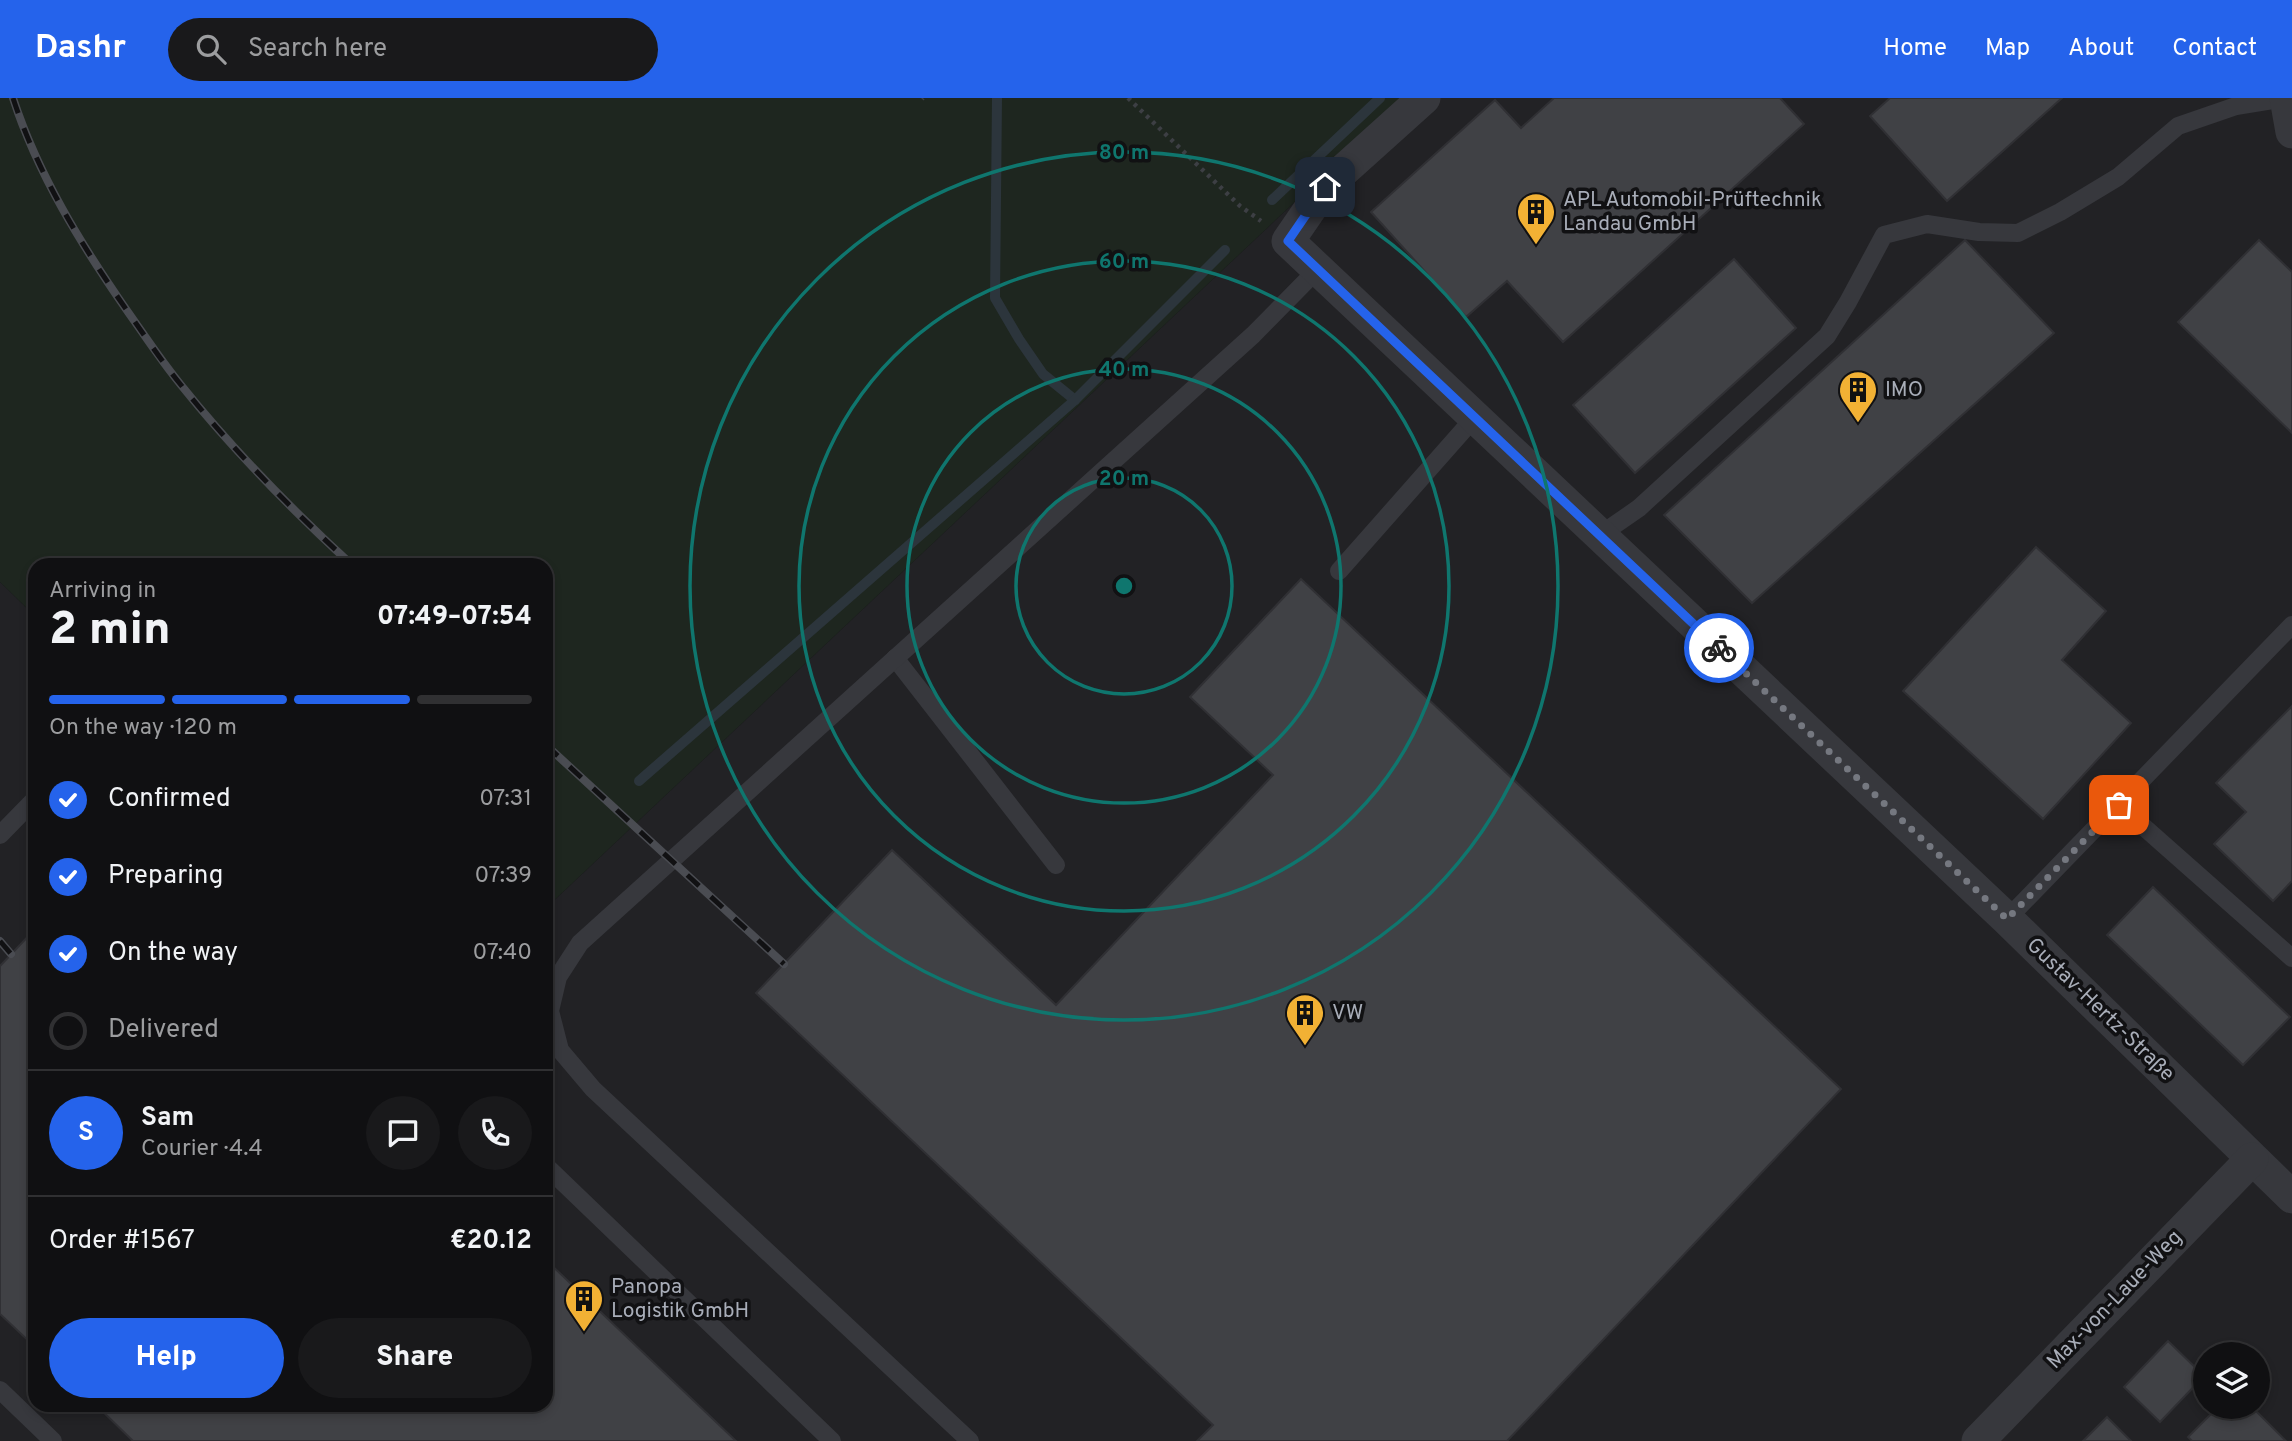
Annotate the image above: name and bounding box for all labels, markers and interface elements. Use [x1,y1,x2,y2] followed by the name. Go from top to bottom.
[168,18,658,81] search box
[35,28,126,70] text: Dashr
[192,30,230,68] icon: search
[248,33,387,66] text: Search here
[1883,34,1947,64] text: Home
[1985,34,2030,64] text: Map
[2068,34,2134,64] text: About
[2172,34,2257,64] text: Contact
[1099,140,1149,167] text: 80 m
[1295,157,1355,217] pin
[1306,168,1344,206] icon: home
[1563,187,1822,238] place label: APL Automobil-Prüftechnik Landau GmbH
[1515,191,1557,246] building icon: APL Automobil-Prüftechnik Landau GmbH
[1099,249,1149,276] text: 60 m
[1099,357,1149,384] text: 40 m
[1837,369,1879,424] building icon: IMO
[1885,377,1923,404] place label: IMO
[1099,466,1149,493] text: 20 m
[1112,574,1136,598] centre of rings
[49,577,156,606] text: Arriving in
[377,601,532,634] text: 07:49–07:54
[49,602,171,661] text: 2 min
[1684,613,1754,683] courier
[1700,629,1738,667] icon: bike
[49,714,237,743] text: On the way · 120 m
[2089,775,2149,835] pin
[49,781,87,819] icon: check
[108,783,231,816] text: Confirmed
[479,785,532,814] text: 07:31
[2100,786,2138,824] icon: bag
[49,858,87,896] icon: check
[108,860,223,893] text: Preparing
[475,862,532,891] text: 07:39
[2020,932,2180,1088] street label: Gustav-Hertz-Straße
[49,935,87,973] icon: check
[108,937,238,970] text: On the way
[473,939,532,968] text: 07:40
[1284,992,1326,1047] building icon: VW
[1332,1000,1363,1027] place label: VW
[108,1014,219,1047] text: Delivered
[366,1096,440,1170] button: chat
[458,1096,532,1170] button: phone
[141,1102,194,1135] text: Sam
[78,1117,94,1150] text: S
[141,1135,263,1164] text: Courier · 4.4
[49,1225,195,1258] text: Order #1567
[450,1225,532,1258] text: €20.12
[2042,1225,2188,1375] street label: Max-von-Laue-Weg
[611,1274,749,1325] place label: Panopa Logistik GmbH
[563,1278,605,1333] building icon: Panopa Logistik GmbH
[49,1318,284,1398] button: Help
[298,1318,532,1398] button: Share
[2193,1342,2270,1419] map controls
[2193,1342,2270,1419] button: layers

